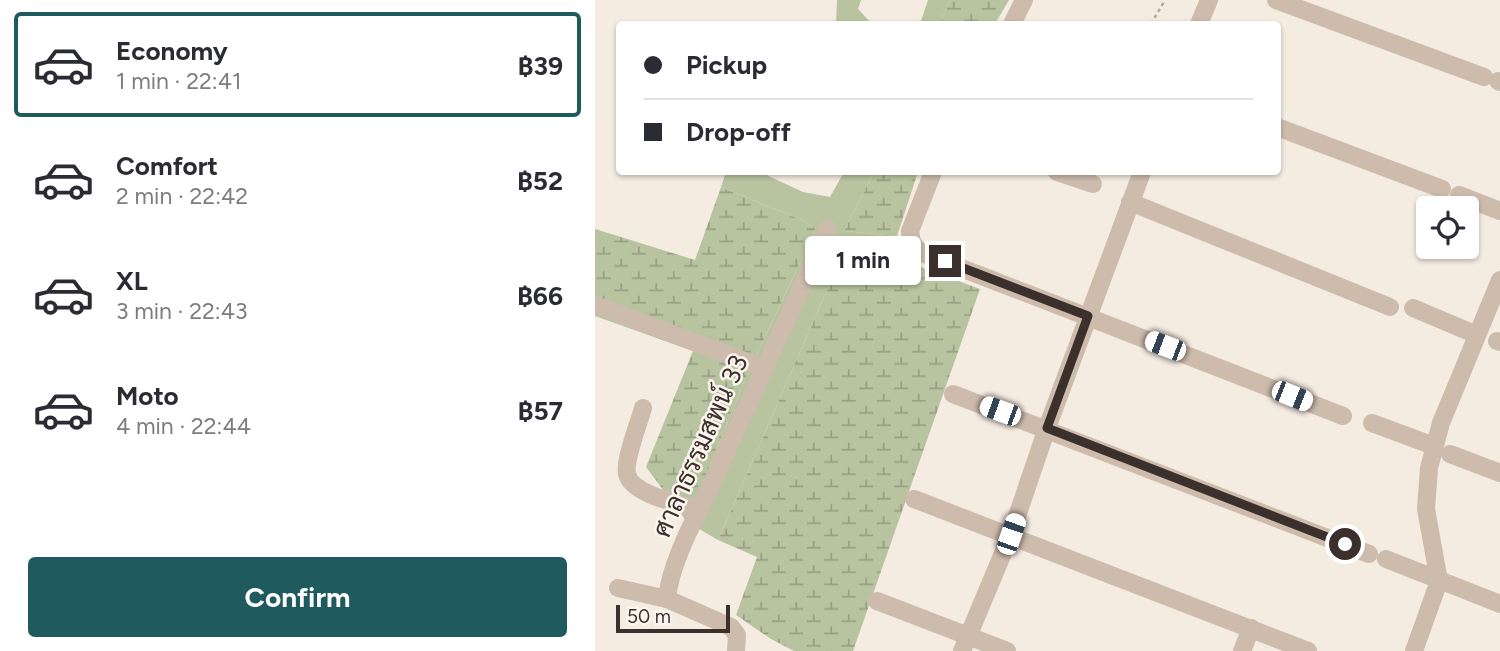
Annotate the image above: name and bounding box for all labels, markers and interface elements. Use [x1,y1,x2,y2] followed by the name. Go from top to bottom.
[32,33,95,96] icon: car
[116,35,228,67] text: Economy
[686,49,767,81] text: Pickup
[518,50,563,82] text: ฿39
[116,67,241,95] text: 1 min · 22:41
[686,116,791,148] text: Drop-off
[32,148,95,211] icon: car
[116,150,218,182] text: Comfort
[517,165,563,197] text: ฿52
[116,182,248,210] text: 2 min · 22:42
[1416,196,1479,259] map controls
[1416,196,1479,259] button: locate
[805,236,921,286] callout: 1 min
[929,245,961,277] route end
[836,246,890,274] text: 1 min
[32,263,95,326] icon: car
[116,265,148,297] text: XL
[517,280,563,312] text: ฿66
[116,297,247,325] text: 3 min · 22:43
[1142,329,1189,363] car
[645,349,755,542] street label: ศาลาธรรมสพน์ 33
[32,378,95,441] icon: car
[1269,378,1316,414] car
[116,380,179,412] text: Moto
[977,394,1024,428] car
[518,395,563,427] text: ฿57
[116,412,251,440] text: 4 min · 22:44
[995,511,1028,557] car
[1329,528,1361,560] route start
[28,557,567,637] button: Confirm
[616,602,730,634] scale bar
[627,605,671,628] text: 50 m

